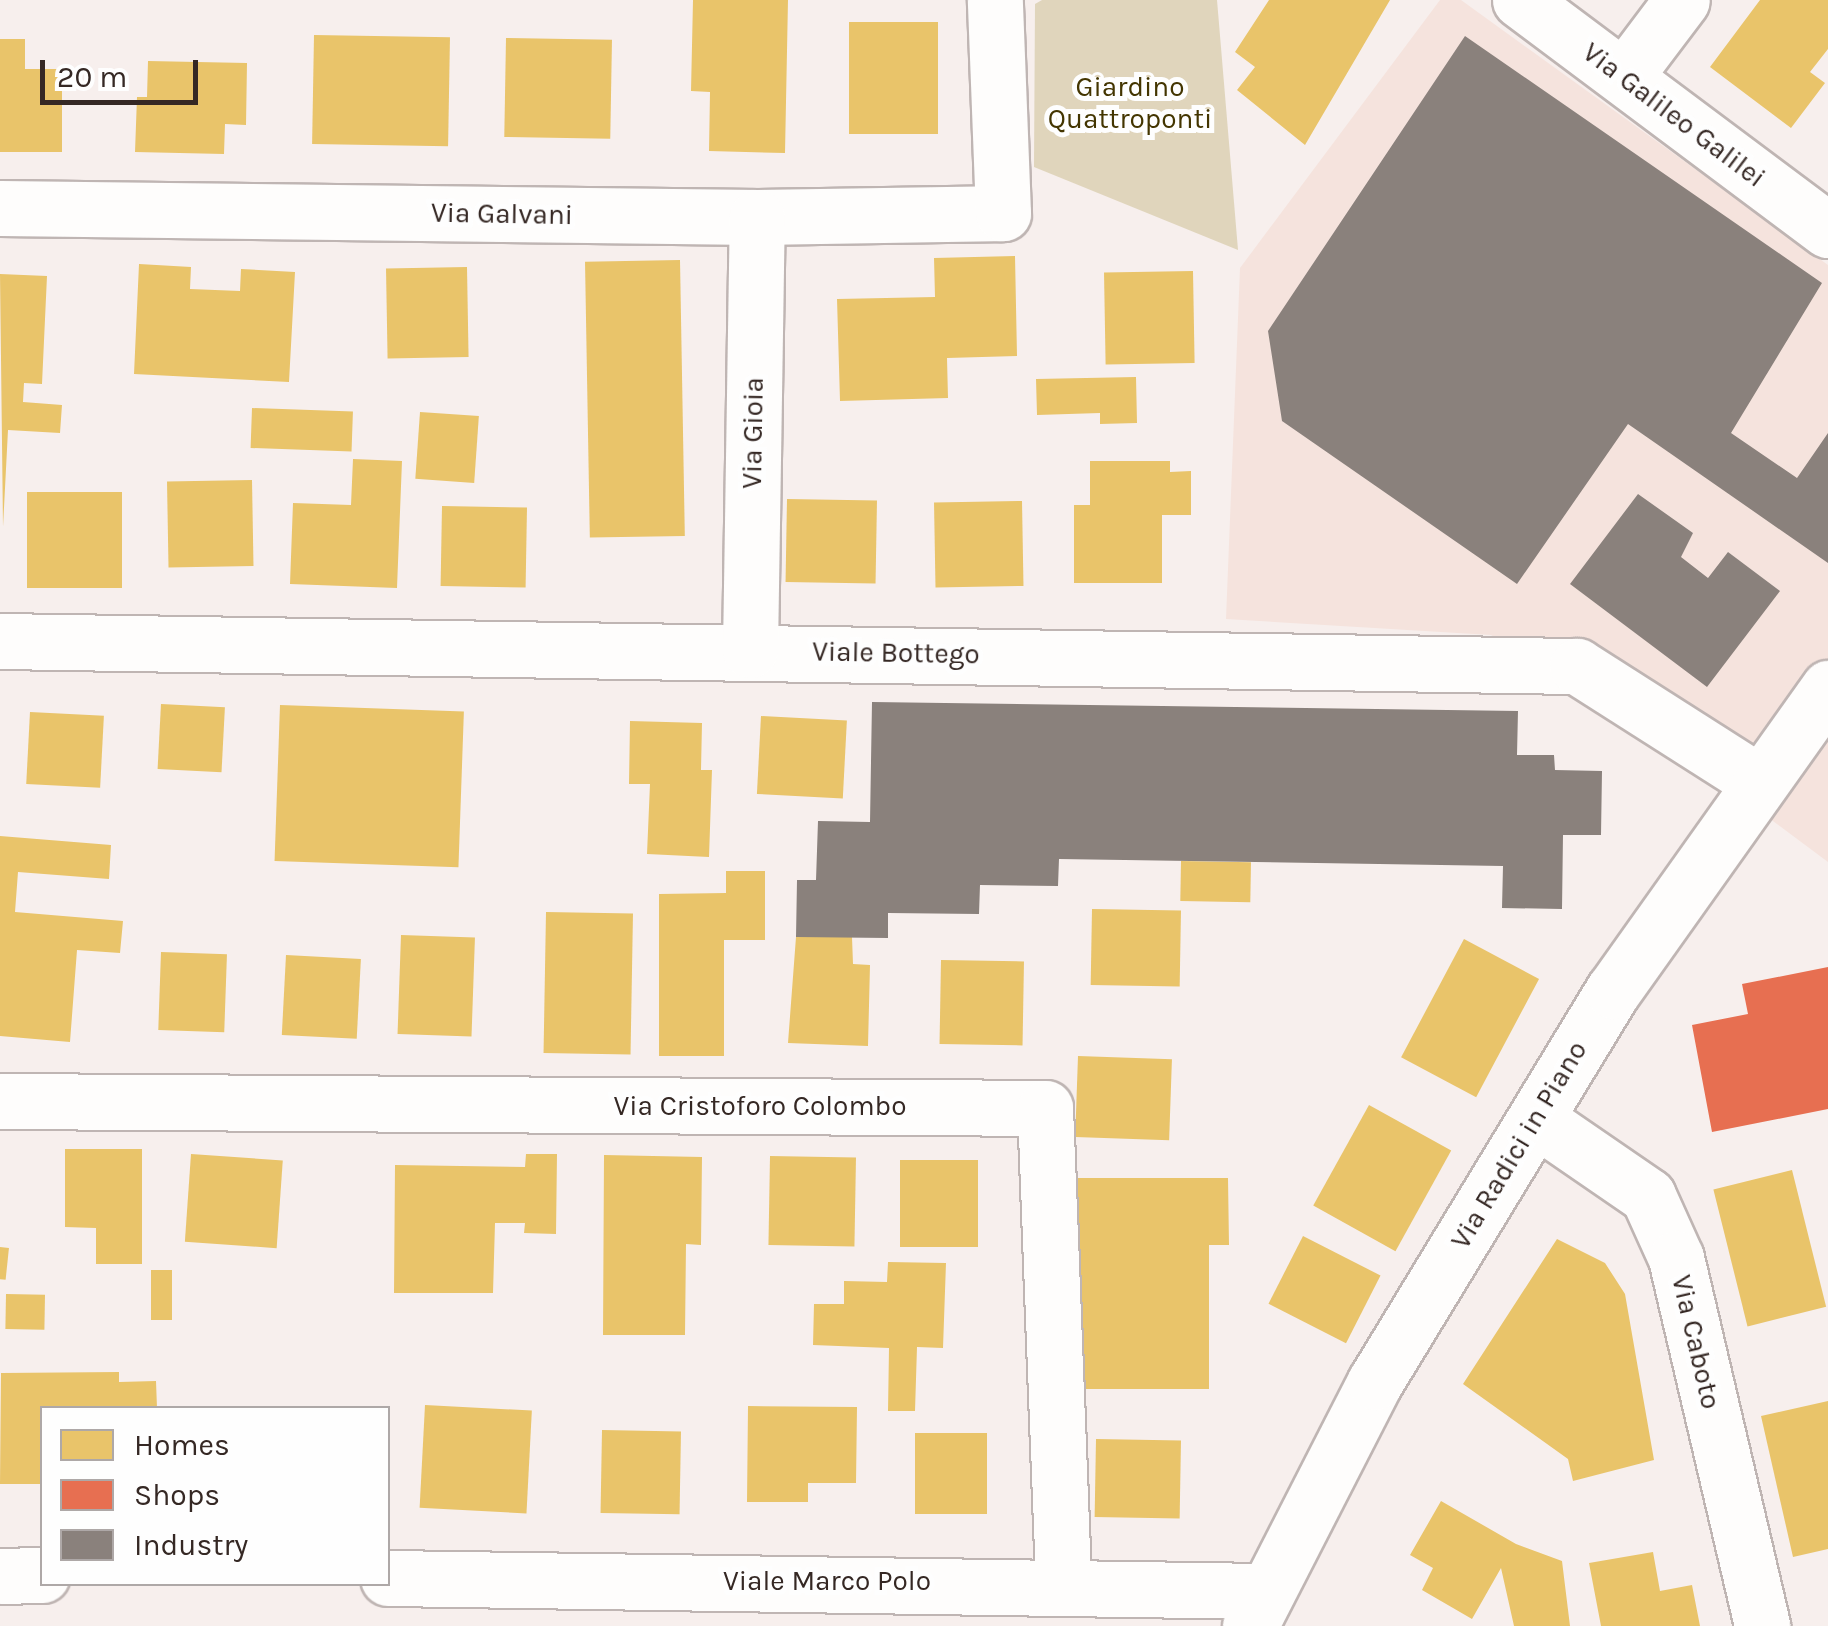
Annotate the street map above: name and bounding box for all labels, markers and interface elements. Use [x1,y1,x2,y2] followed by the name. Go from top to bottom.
[1576,35,1772,195] street label: Via Galileo Galilei
[45,40,202,102] scale bar
[57,59,127,95] text: 20 m
[1048,70,1212,136] park label: Giardino Quattroponti
[431,196,573,232] street label: Via Galvani
[735,377,771,489] street label: Via Gioia
[812,635,980,671] street label: Viale Bottego
[1444,1035,1594,1255] street label: Via Radici in Piano
[614,1089,906,1123] street label: Via Cristoforo Colombo
[1664,1272,1728,1412] street label: Via Caboto
[40,1406,390,1586] legend
[134,1427,230,1463] text: Homes
[134,1477,220,1513] text: Shops
[134,1527,248,1563] text: Industry
[723,1564,931,1598] street label: Viale Marco Polo

